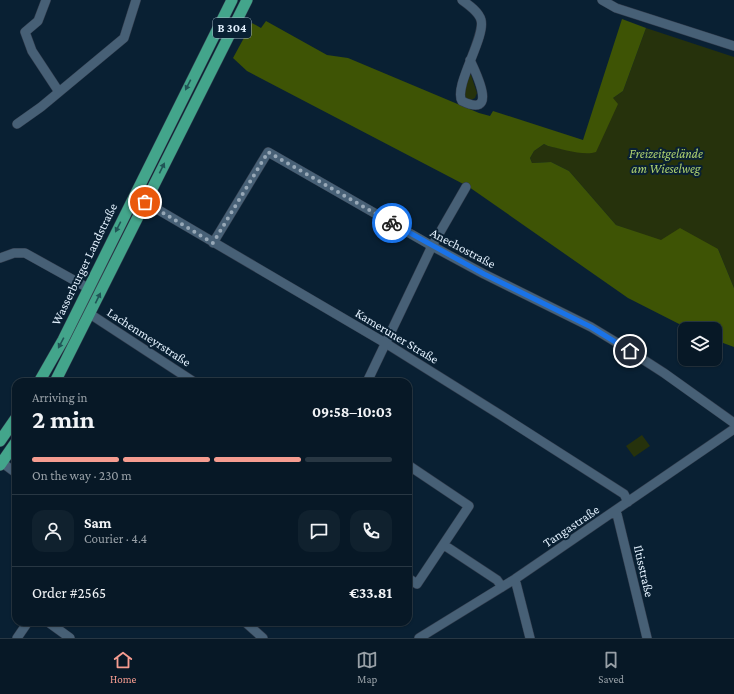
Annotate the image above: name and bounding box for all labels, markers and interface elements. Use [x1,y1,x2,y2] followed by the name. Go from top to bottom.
[213,18,251,38] road number: B 304
[185,80,192,91] one-way arrow
[629,146,703,176] park label: Freizeitgelände am Wieselweg
[159,163,165,174] one-way arrow
[128,185,162,219] pin
[134,191,156,213] icon: bag
[48,200,120,327] street label: Wasserburger Landstraße
[372,203,412,243] courier
[381,212,403,234] icon: bike
[115,221,121,233] one-way arrow
[428,225,498,272] street label: Anechostraße
[95,292,101,303] one-way arrow
[104,304,194,370] street label: Lachenmeyrstraße
[353,305,442,367] street label: Kameruner Straße
[678,322,722,366] map controls
[678,322,722,366] button: layers
[613,334,647,368] pin
[57,338,64,349] one-way arrow
[619,340,641,362] icon: home
[32,390,88,405] text: Arriving in
[312,404,392,420] text: 09:58–10:03
[32,405,95,434] text: 2 min
[32,468,132,483] text: On the way · 230 m
[540,502,602,550] street label: Tangastraße
[32,510,74,552] button: person
[298,510,340,552] button: chat
[350,510,392,552] button: phone
[84,515,112,531] text: Sam
[84,531,147,546] text: Courier · 4.4
[631,544,657,599] street label: Iltisstraße
[32,585,106,601] text: Order #2565
[349,585,392,601] text: €33.81
[110,649,136,685] tab: Home
[356,649,378,685] tab: Map
[598,649,624,685] tab: Saved

